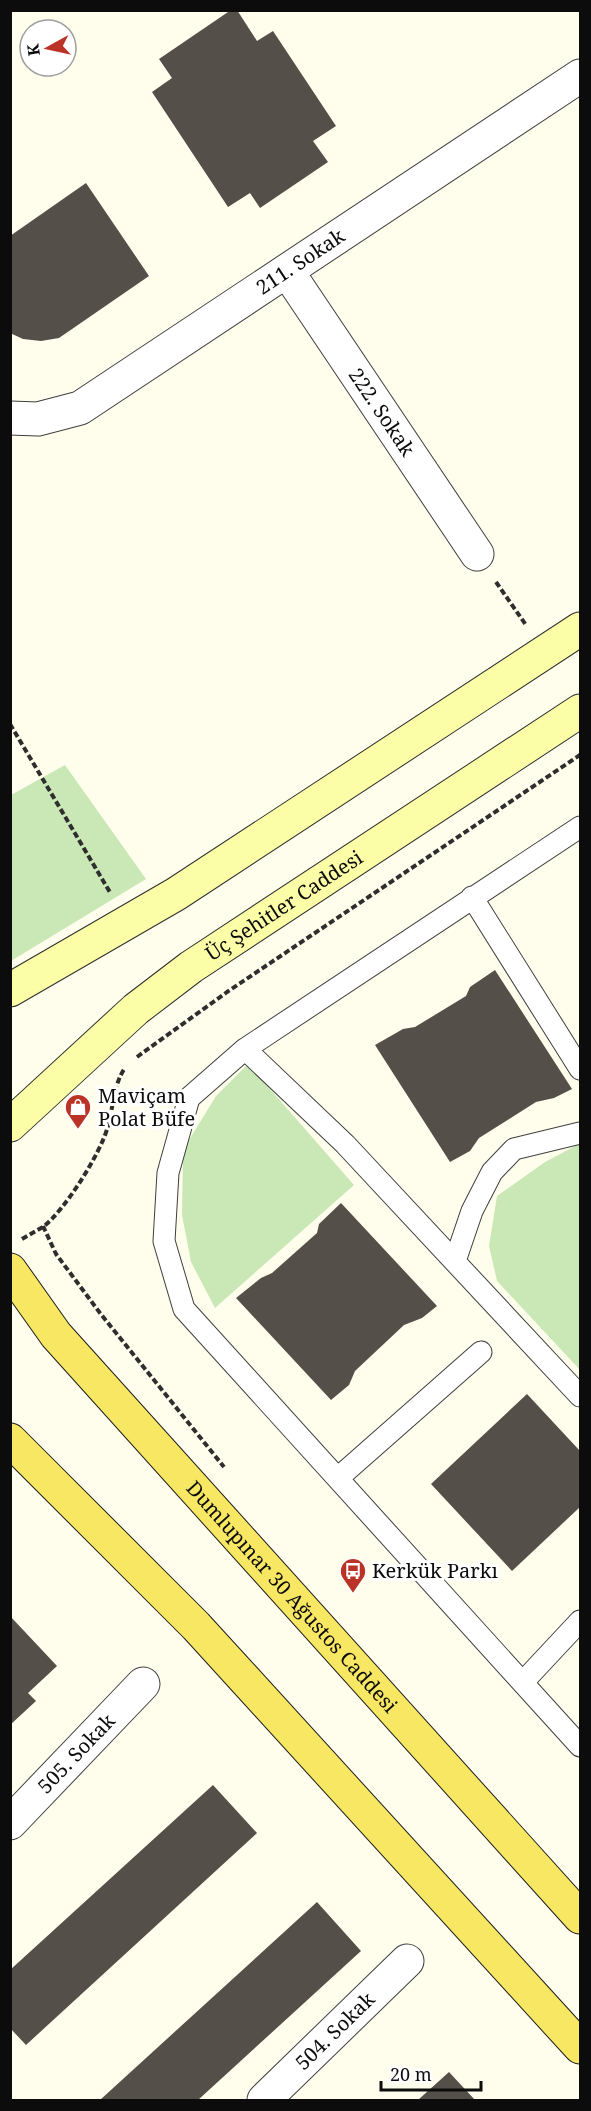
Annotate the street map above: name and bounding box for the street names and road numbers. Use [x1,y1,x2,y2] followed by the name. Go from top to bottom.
[251,222,350,300] street label: 211. Sokak
[343,362,422,462] street label: 222. Sokak
[200,843,368,967] street label: Üç Şehitler Caddesi
[181,1475,404,1719] street label: Dumlupınar 30 Ağustos Caddesi
[31,1707,121,1799] street label: 505. Sokak
[289,1986,380,2075] street label: 504. Sokak

